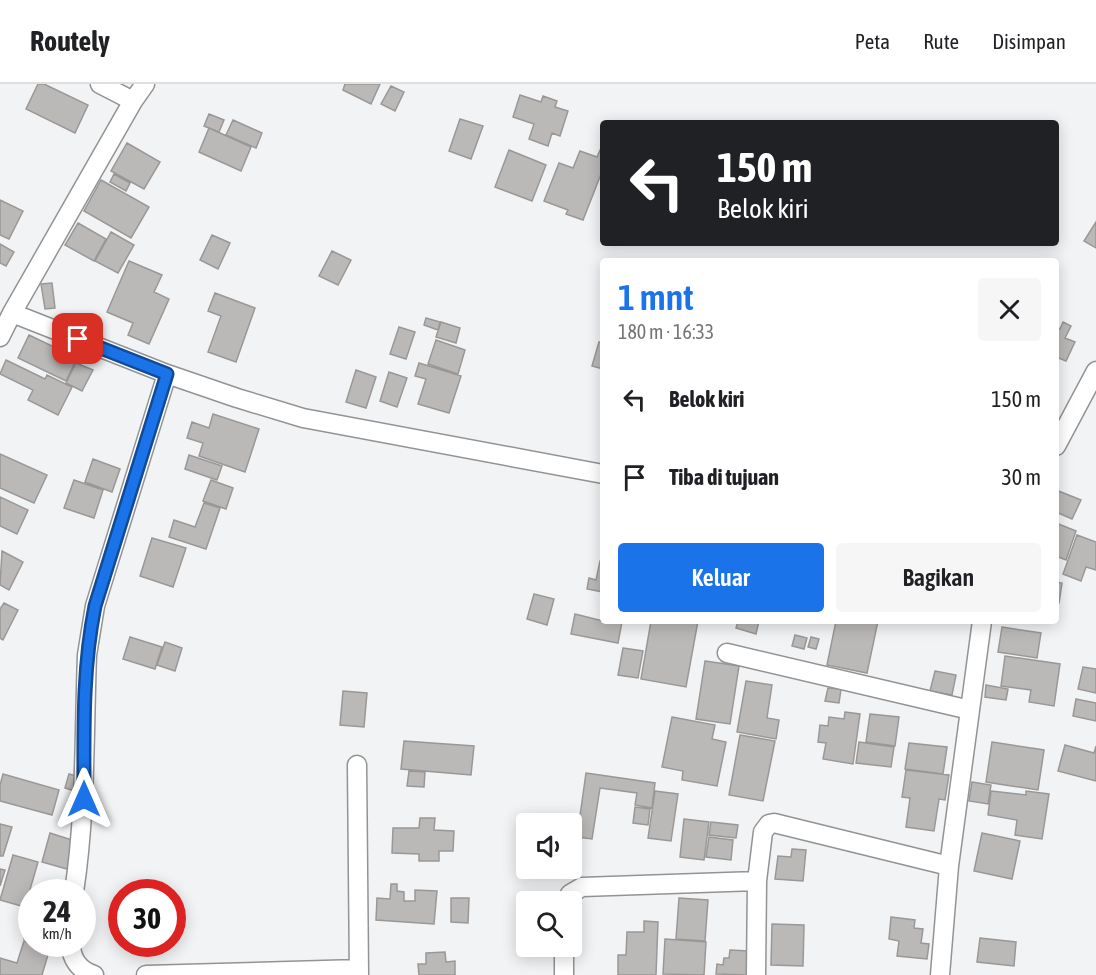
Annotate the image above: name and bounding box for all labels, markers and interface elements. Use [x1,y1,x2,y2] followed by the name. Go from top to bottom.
[30,25,110,57] text: Routely
[855,29,890,53] text: Peta
[923,29,959,53] text: Rute
[992,29,1066,53] text: Disimpan
[717,143,812,191] text: 150 m
[618,144,696,222] icon: left
[717,193,809,224] text: Belok kiri
[618,276,694,318] text: 1 mnt
[978,278,1041,341] button: close
[52,313,103,364] pin
[618,320,714,343] text: 180 m · 16:33
[61,322,94,355] icon: arrive
[618,383,651,416] icon: left
[669,386,744,412] text: Belok kiri
[991,386,1041,412] text: 150 m
[618,461,651,494] icon: arrive
[669,464,779,490] text: Tiba di tujuan
[1001,464,1041,490] text: 30 m
[618,543,824,612] button: Keluar
[836,543,1041,612] button: Bagikan
[52,767,116,831] position arrow
[516,813,582,957] map controls
[516,813,582,879] button: sound
[108,879,186,957] speed limit sign: 30
[516,891,582,957] button: search
[43,894,71,928] text: 24
[42,925,72,942] text: km/h

